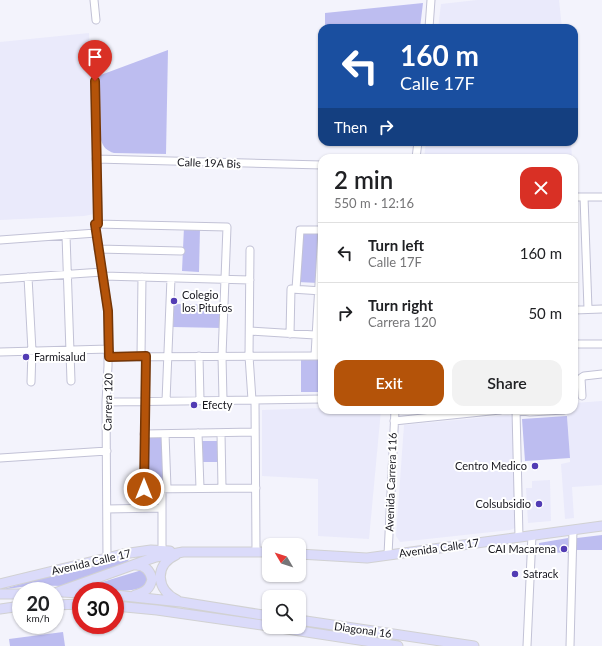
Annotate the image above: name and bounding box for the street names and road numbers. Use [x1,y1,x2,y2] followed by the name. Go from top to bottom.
[177,155,241,170] street label: Calle 19A Bis
[100,372,115,431] street label: Carrera 120
[382,432,399,532] street label: Avenida Carrera 116
[398,535,480,560] street label: Avenida Calle 17
[50,546,132,577] street label: Avenida Calle 17
[333,619,393,640] street label: Diagonal 16

